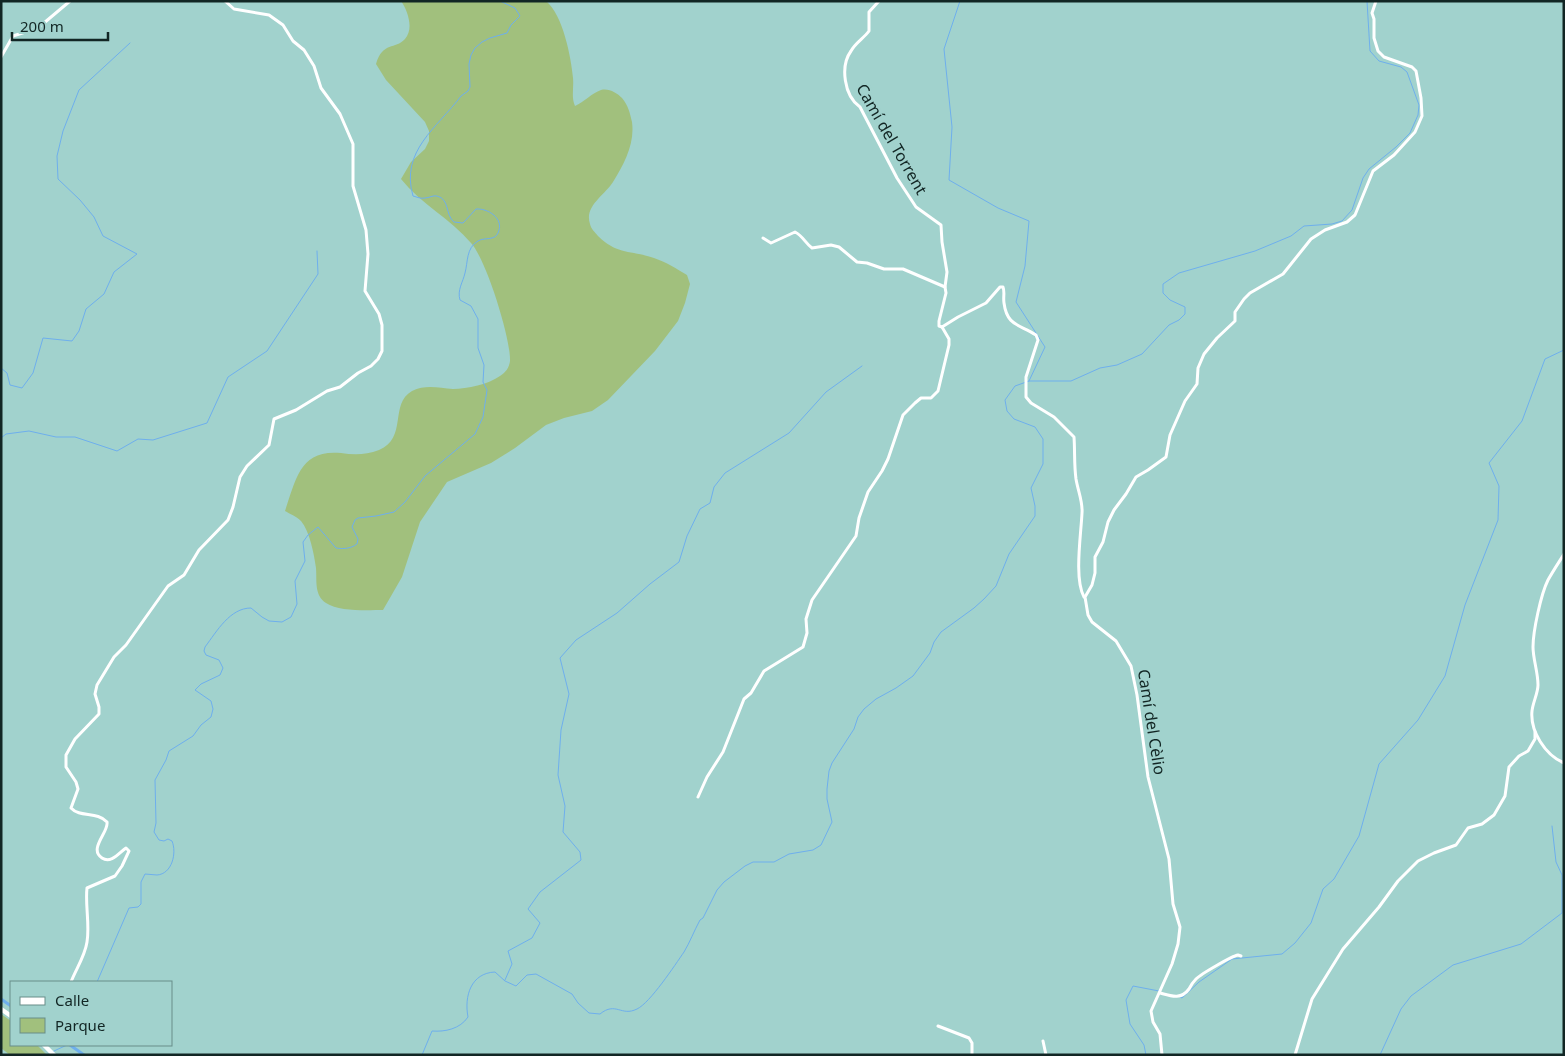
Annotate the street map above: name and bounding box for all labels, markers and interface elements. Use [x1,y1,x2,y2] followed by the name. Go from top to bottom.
[12,10,109,42] scale bar
[20,16,64,36] text: 200 m
[851,80,933,199] street label: Camí del Torrent
[1133,668,1171,776] street label: Camí del Cèlio
[10,981,172,1046] legend
[55,990,89,1010] text: Calle
[55,1015,105,1035] text: Parque

